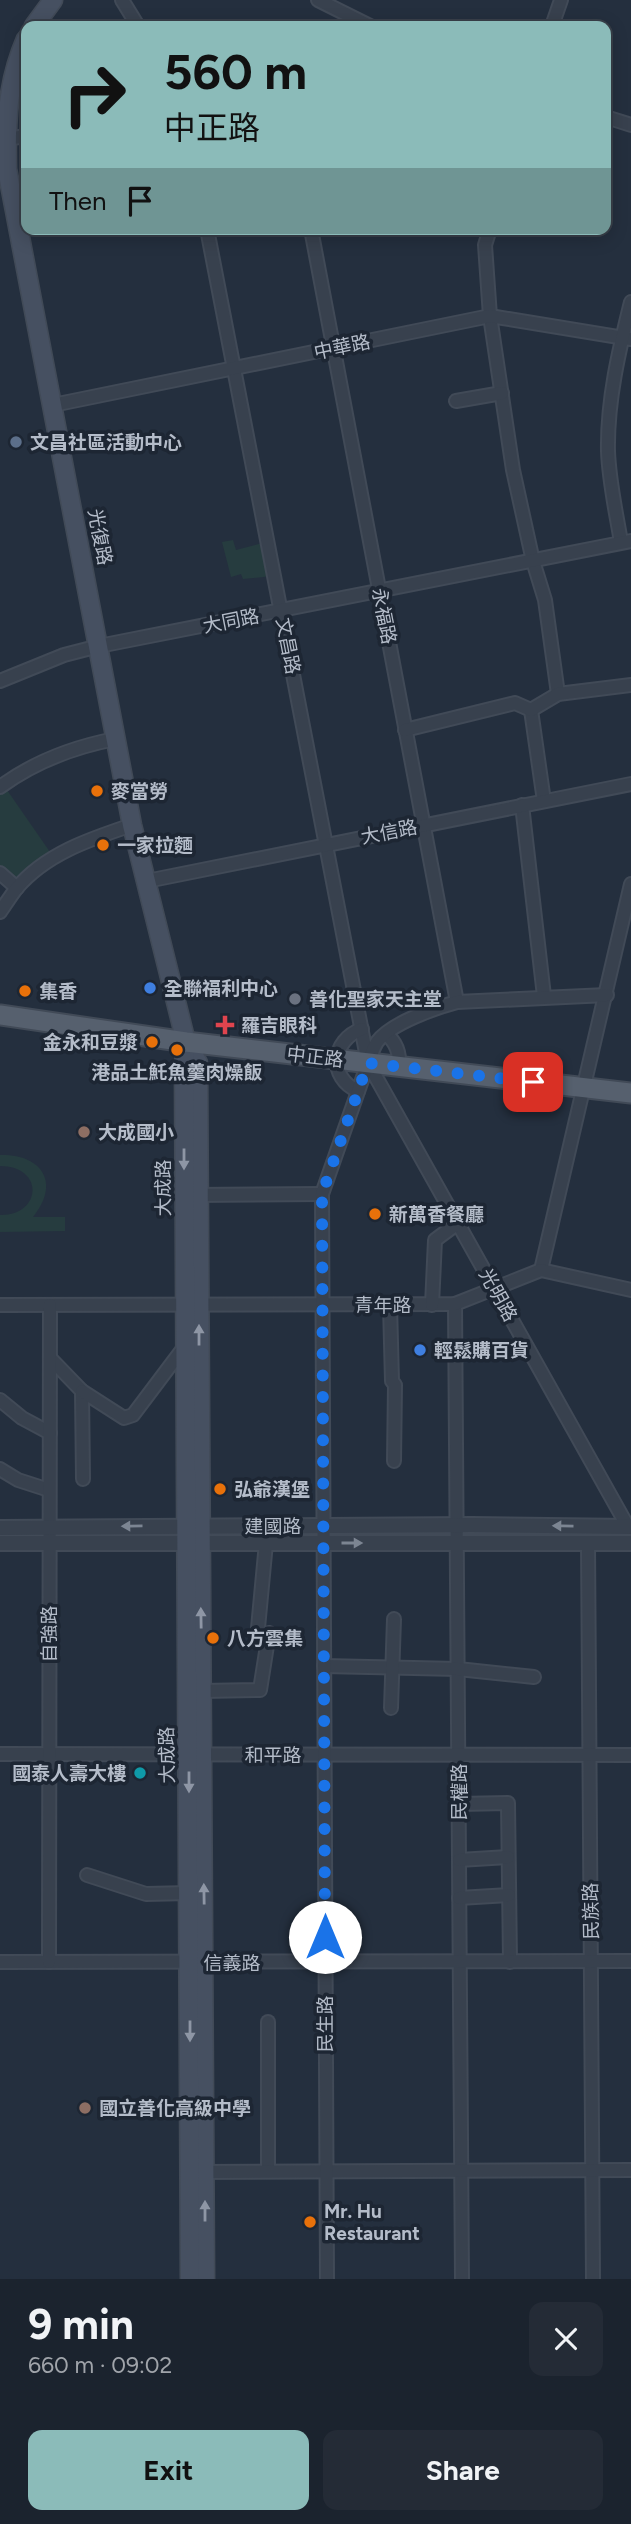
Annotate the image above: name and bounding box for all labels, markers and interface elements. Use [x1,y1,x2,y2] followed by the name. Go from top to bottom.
[164,42,307,101] text: 560 m
[49,49,140,140] icon: right
[164,109,260,147] text: 中正路
[121,182,159,220] icon: arrive
[49,185,107,217] text: Then
[312,330,372,364] street label: 中華路
[30,431,182,454] place label: 文昌社區活動中心
[8,434,24,450] marker: 文昌社區活動中心
[83,507,117,567] street label: 光復路
[367,586,401,646] street label: 永福路
[201,604,261,638] street label: 大同路
[271,616,305,676] street label: 文昌路
[111,780,168,803] place label: 麥當勞
[89,783,105,799] marker: 麥當勞
[359,815,419,849] street label: 大信路
[117,834,193,857] place label: 一家拉麵
[95,837,111,853] marker: 一家拉麵
[164,977,278,1000] place label: 全聯福利中心
[39,980,77,1003] place label: 集香
[142,980,158,996] marker: 全聯福利中心
[17,983,33,999] marker: 集香
[309,988,442,1011] place label: 善化聖家天主堂
[287,991,303,1007] marker: 善化聖家天主堂
[241,1014,317,1037] place label: 羅吉眼科
[215,1015,235,1035] marker: 羅吉眼科
[43,1031,138,1054] place label: 金永和豆漿
[144,1034,160,1050] marker: 金永和豆漿
[169,1042,185,1058] marker: 港品土魠魚羹肉燥飯
[285,1042,345,1072] street label: 中正路
[503,1052,563,1112] pin
[91,1061,263,1084] place label: 港品土魠魚羹肉燥飯
[514,1063,552,1101] icon: arrive
[98,1121,174,1144] place label: 大成國小
[76,1124,92,1140] marker: 大成國小
[178,1149,190,1171] one-way arrow
[152,1159,175,1217] street label: 大成路
[389,1203,484,1226] place label: 新萬香餐廳
[367,1206,383,1222] marker: 新萬香餐廳
[474,1264,522,1326] street label: 光明路
[354,1294,412,1317] street label: 青年路
[193,1324,205,1346] one-way arrow
[434,1339,529,1362] place label: 輕鬆購百貨
[412,1342,428,1358] marker: 輕鬆購百貨
[234,1478,310,1501] place label: 弘爺漢堡
[212,1481,228,1497] marker: 弘爺漢堡
[244,1515,302,1538] street label: 建國路
[552,1520,574,1532] one-way arrow
[120,1521,142,1532] one-way arrow
[341,1537,363,1549] one-way arrow
[38,1605,61,1663] street label: 自強路
[195,1607,207,1629] one-way arrow
[227,1627,303,1650] place label: 八方雲集
[205,1630,221,1646] marker: 八方雲集
[155,1726,179,1784] street label: 大成路
[244,1744,302,1767] street label: 和平路
[12,1762,126,1785] place label: 國泰人壽大樓
[448,1763,471,1821] street label: 民權路
[132,1765,148,1781] marker: 國泰人壽大樓
[183,1771,195,1793] one-way arrow
[579,1882,603,1940] street label: 民族路
[198,1883,210,1905] one-way arrow
[288,1900,362,1974] position arrow
[203,1952,261,1975] street label: 信義路
[314,1995,337,2053] street label: 民生路
[184,2020,196,2042] one-way arrow
[99,2097,251,2120] place label: 國立善化高級中學
[77,2100,93,2116] marker: 國立善化高級中學
[199,2200,211,2222] one-way arrow
[324,2200,420,2245] place label: Mr. Hu Restaurant
[302,2214,318,2230] marker: Mr. Hu Restaurant
[28,2299,134,2350] text: 9 min
[529,2302,603,2376] button: close
[28,2351,172,2379] text: 660 m · 09:02
[28,2430,309,2510] button: Exit
[323,2430,603,2510] button: Share

